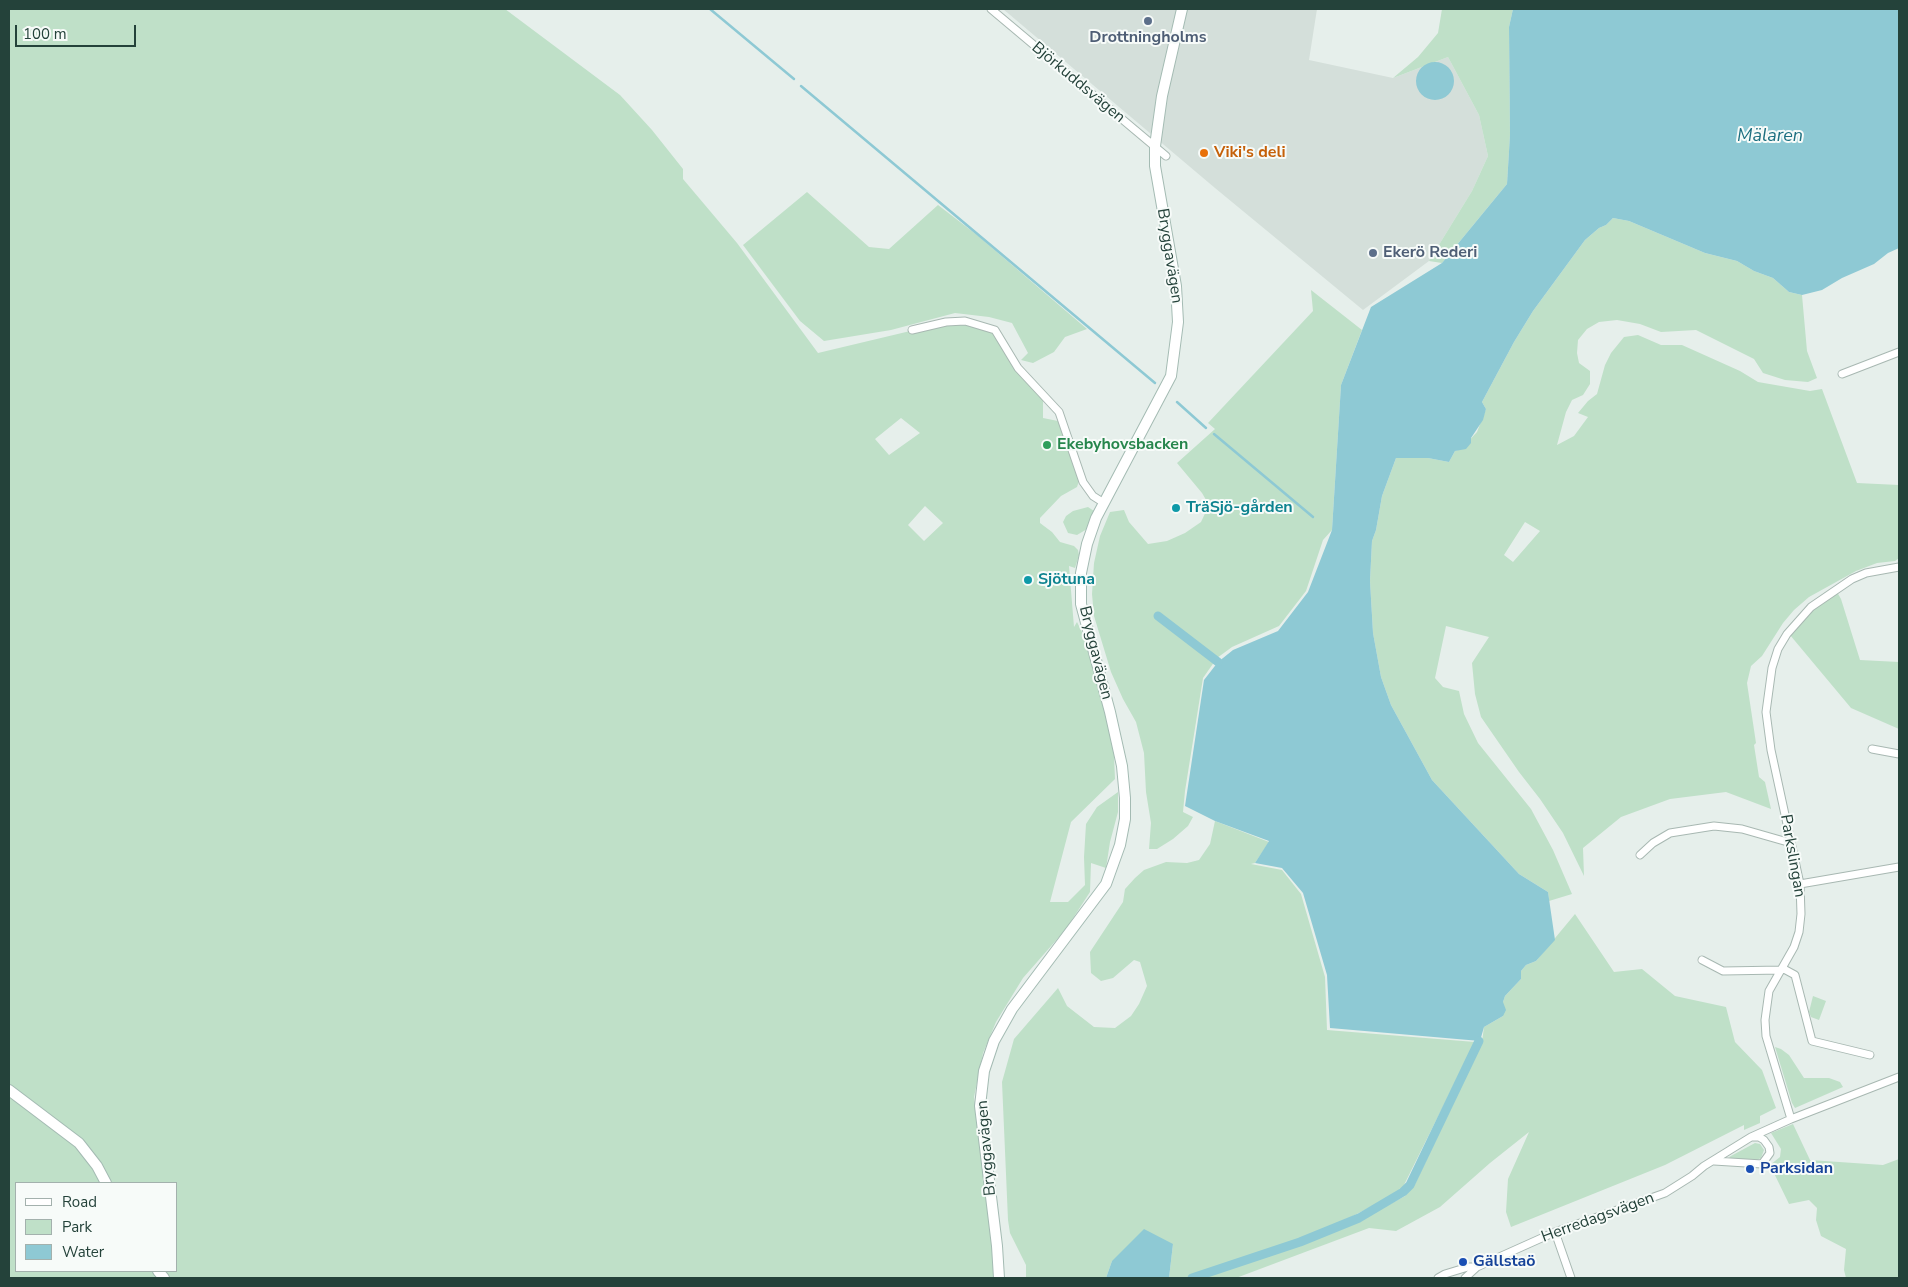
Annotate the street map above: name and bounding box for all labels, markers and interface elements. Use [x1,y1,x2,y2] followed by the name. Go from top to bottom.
[18,15,139,47] scale bar
[1142,15,1154,27] marker: Drottningholms
[23,24,67,44] text: 100 m
[1089,28,1207,48] place label: Drottningholms
[1027,38,1129,128] street label: Björkuddsvägen
[1737,126,1803,148] water label: Mälaren
[1214,143,1286,163] place label: Viki's deli
[1198,147,1210,159] marker: Viki's deli
[1152,207,1186,305] street label: Bryggavägen
[1383,243,1477,263] place label: Ekerö Rederi
[1367,247,1379,259] marker: Ekerö Rederi
[1057,435,1188,455] place label: Ekebyhovsbacken
[1041,439,1053,451] marker: Ekebyhovsbacken
[1186,498,1293,518] place label: TräSjö-gården
[1170,502,1182,514] marker: TräSjö-gården
[1038,570,1095,590] place label: Sjötuna
[1022,574,1034,586] marker: Sjötuna
[1074,604,1116,702] street label: Bryggavägen
[1775,813,1809,899] street label: Parkslingan
[973,1099,1001,1197] street label: Bryggavägen
[1760,1159,1833,1179] place label: Parksidan
[1744,1163,1756,1175] marker: Parksidan
[15,1182,178,1272] legend
[1539,1189,1657,1247] street label: Herredagsvägen
[62,1192,97,1212] text: Road
[62,1217,92,1237] text: Park
[62,1242,104,1262] text: Water
[1473,1252,1535,1272] place label: Gällstaö
[1457,1256,1469,1268] marker: Gällstaö

